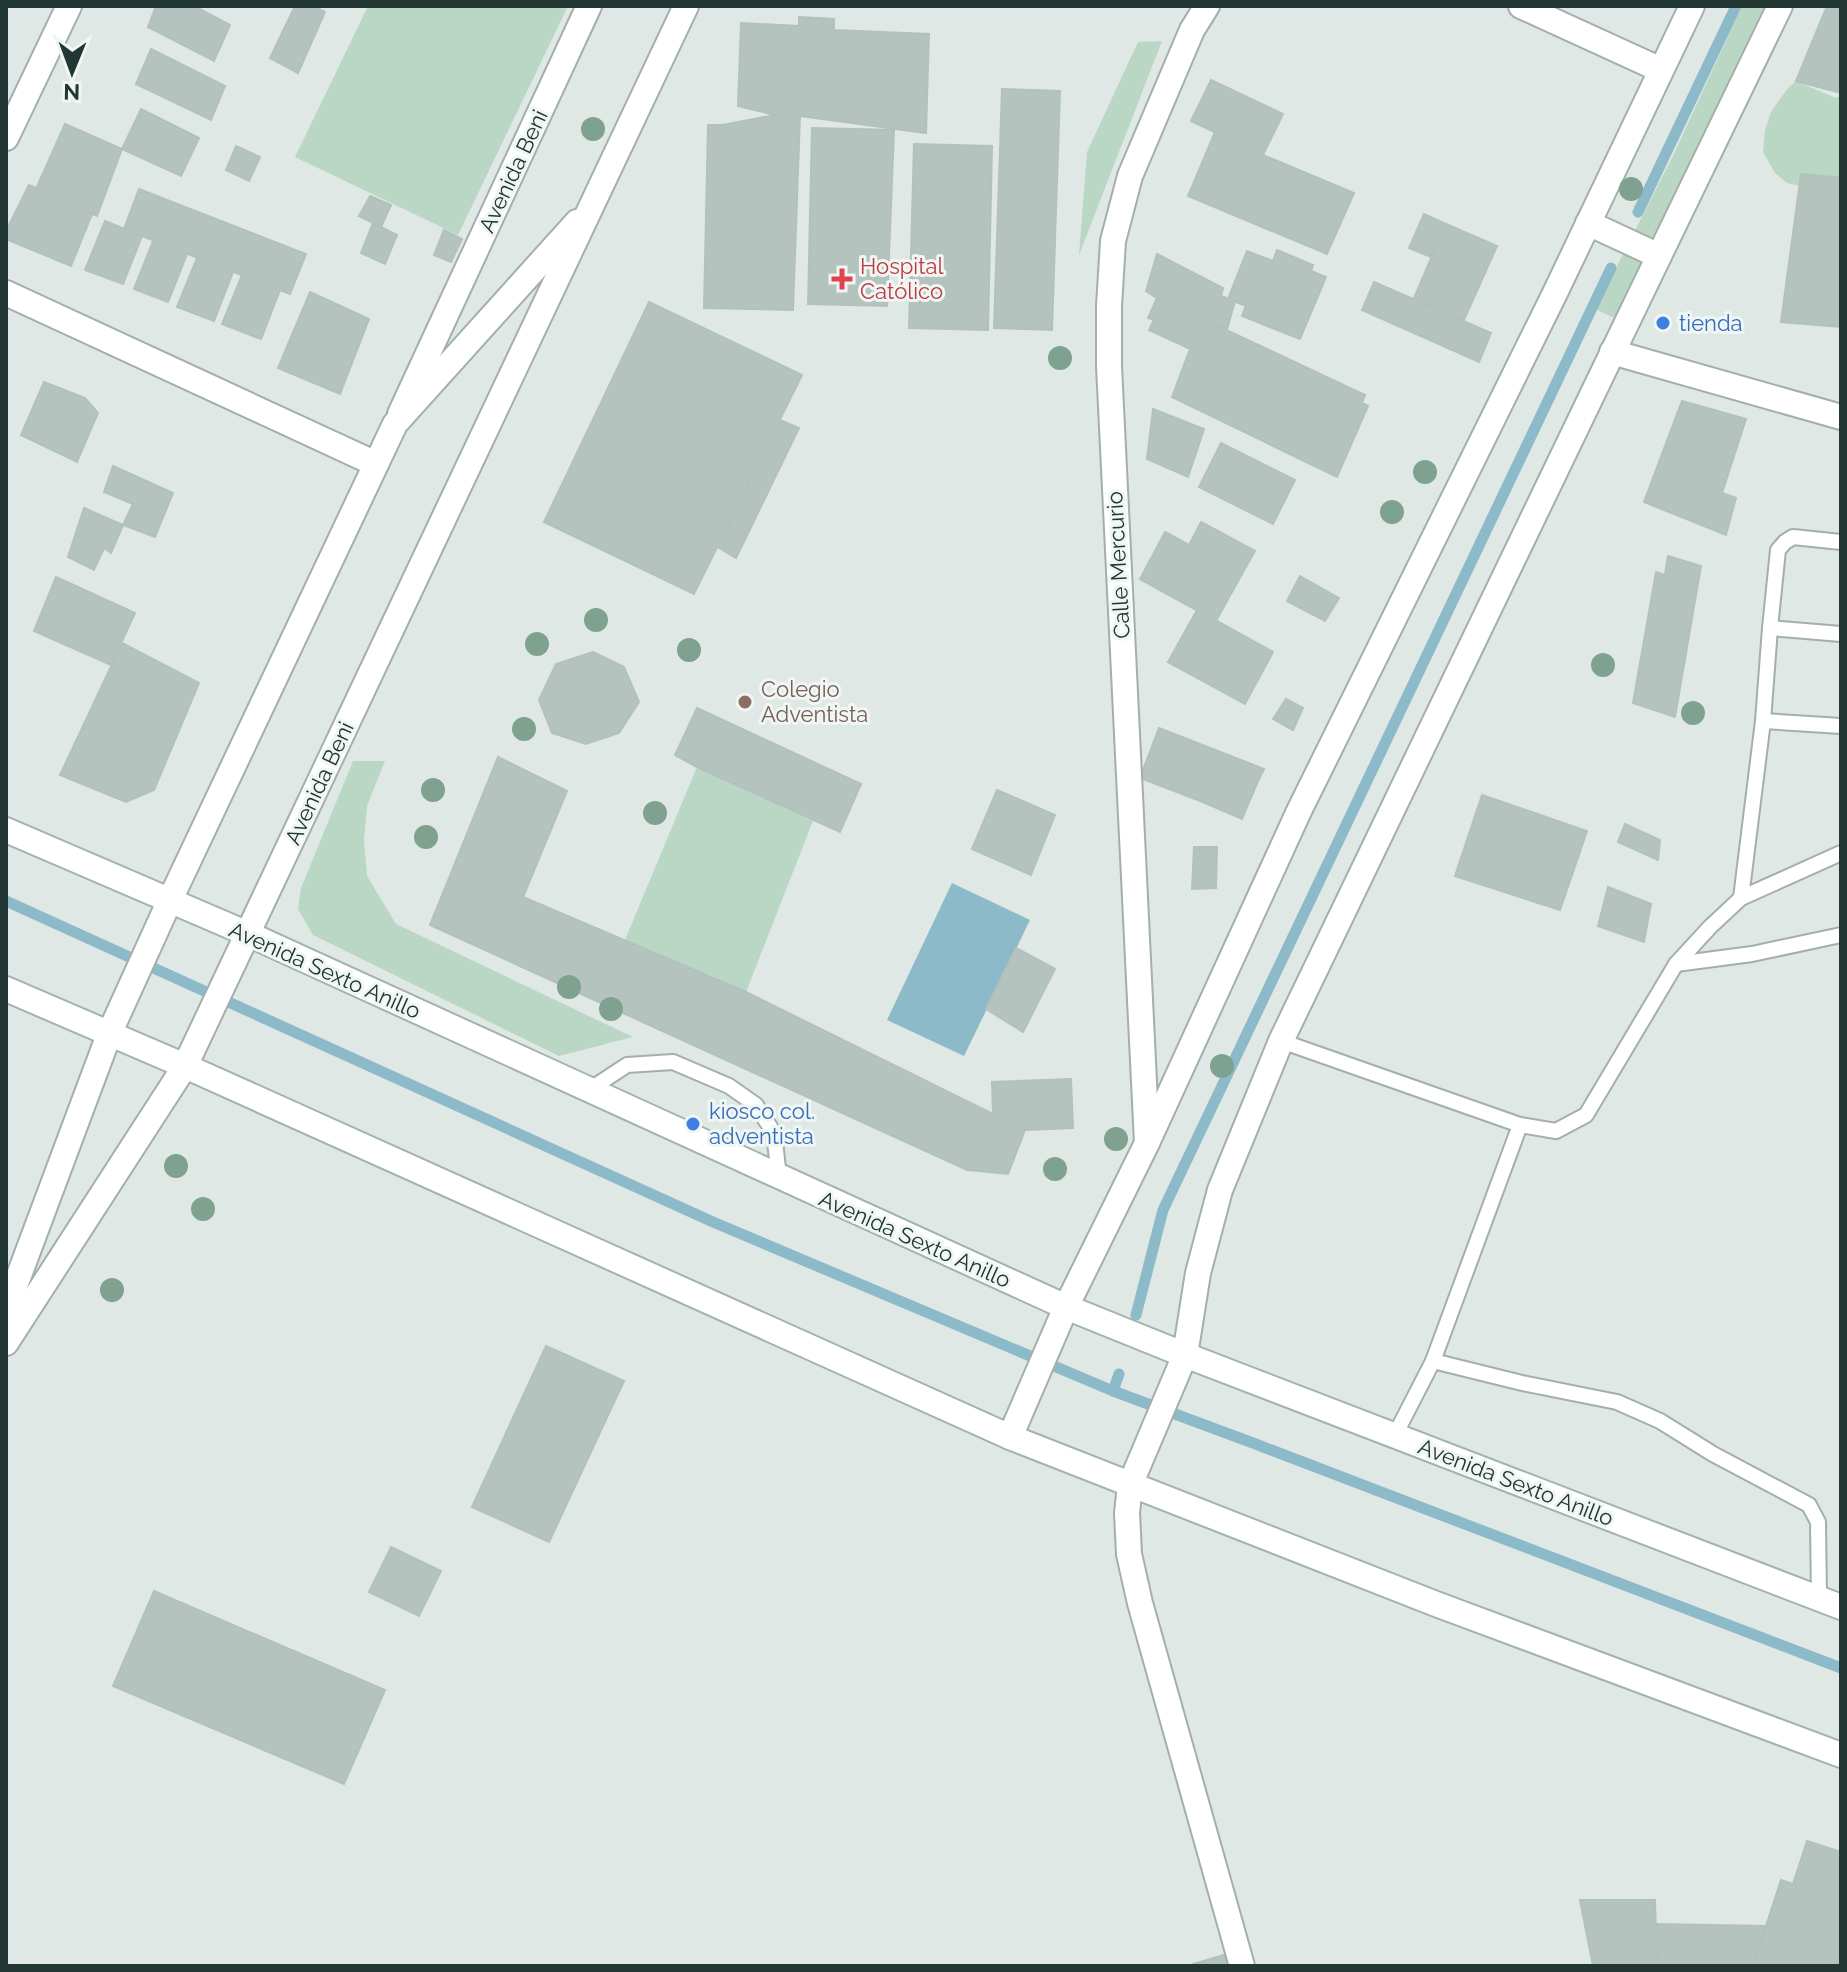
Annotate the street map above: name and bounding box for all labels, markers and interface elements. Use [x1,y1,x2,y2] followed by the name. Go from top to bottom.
[32,32,112,112] north arrow
[63,79,80,105] text: N
[473,105,553,237] street label: Avenida Beni
[860,253,943,304] place label: Hospital Católico
[831,268,853,290] marker: Hospital Católico
[1679,310,1743,336] place label: tienda
[1654,314,1672,332] marker: tienda
[1101,491,1135,639] street label: Calle Mercurio
[761,676,868,727] place label: Colegio Adventista
[736,693,754,711] marker: Colegio Adventista
[279,717,359,849] street label: Avenida Beni
[225,916,425,1024] street label: Avenida Sexto Anillo
[709,1098,815,1149] place label: kiosco col. adventista
[684,1115,702,1133] marker: kiosco col. adventista
[815,1185,1015,1293] street label: Avenida Sexto Anillo
[1415,1433,1617,1531] street label: Avenida Sexto Anillo

